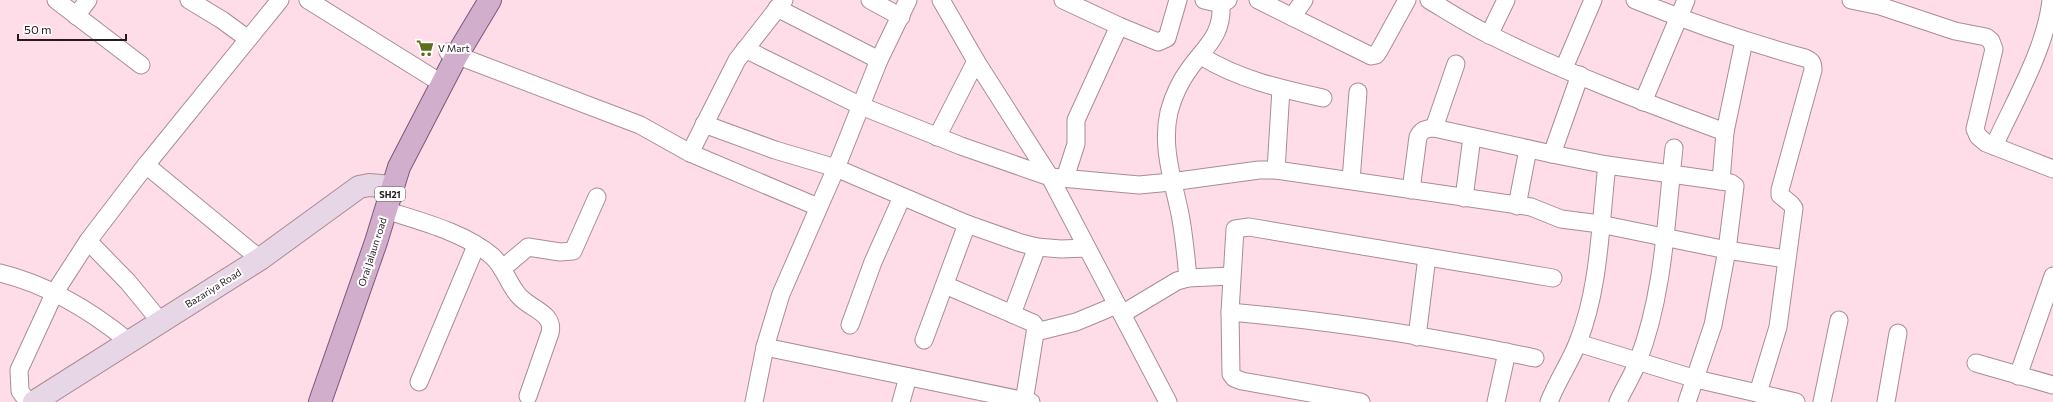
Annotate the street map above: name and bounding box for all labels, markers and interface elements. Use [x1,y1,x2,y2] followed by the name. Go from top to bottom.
[18,16,126,42] scale bar
[24,22,52,36] text: 50 m
[415,38,435,58] supermarket icon: V Mart
[438,42,470,54] place label: V Mart
[375,187,405,201] road number: SH21
[355,216,389,288] street label: Orai Jalaun road
[183,266,244,310] street label: Bazariya Road

